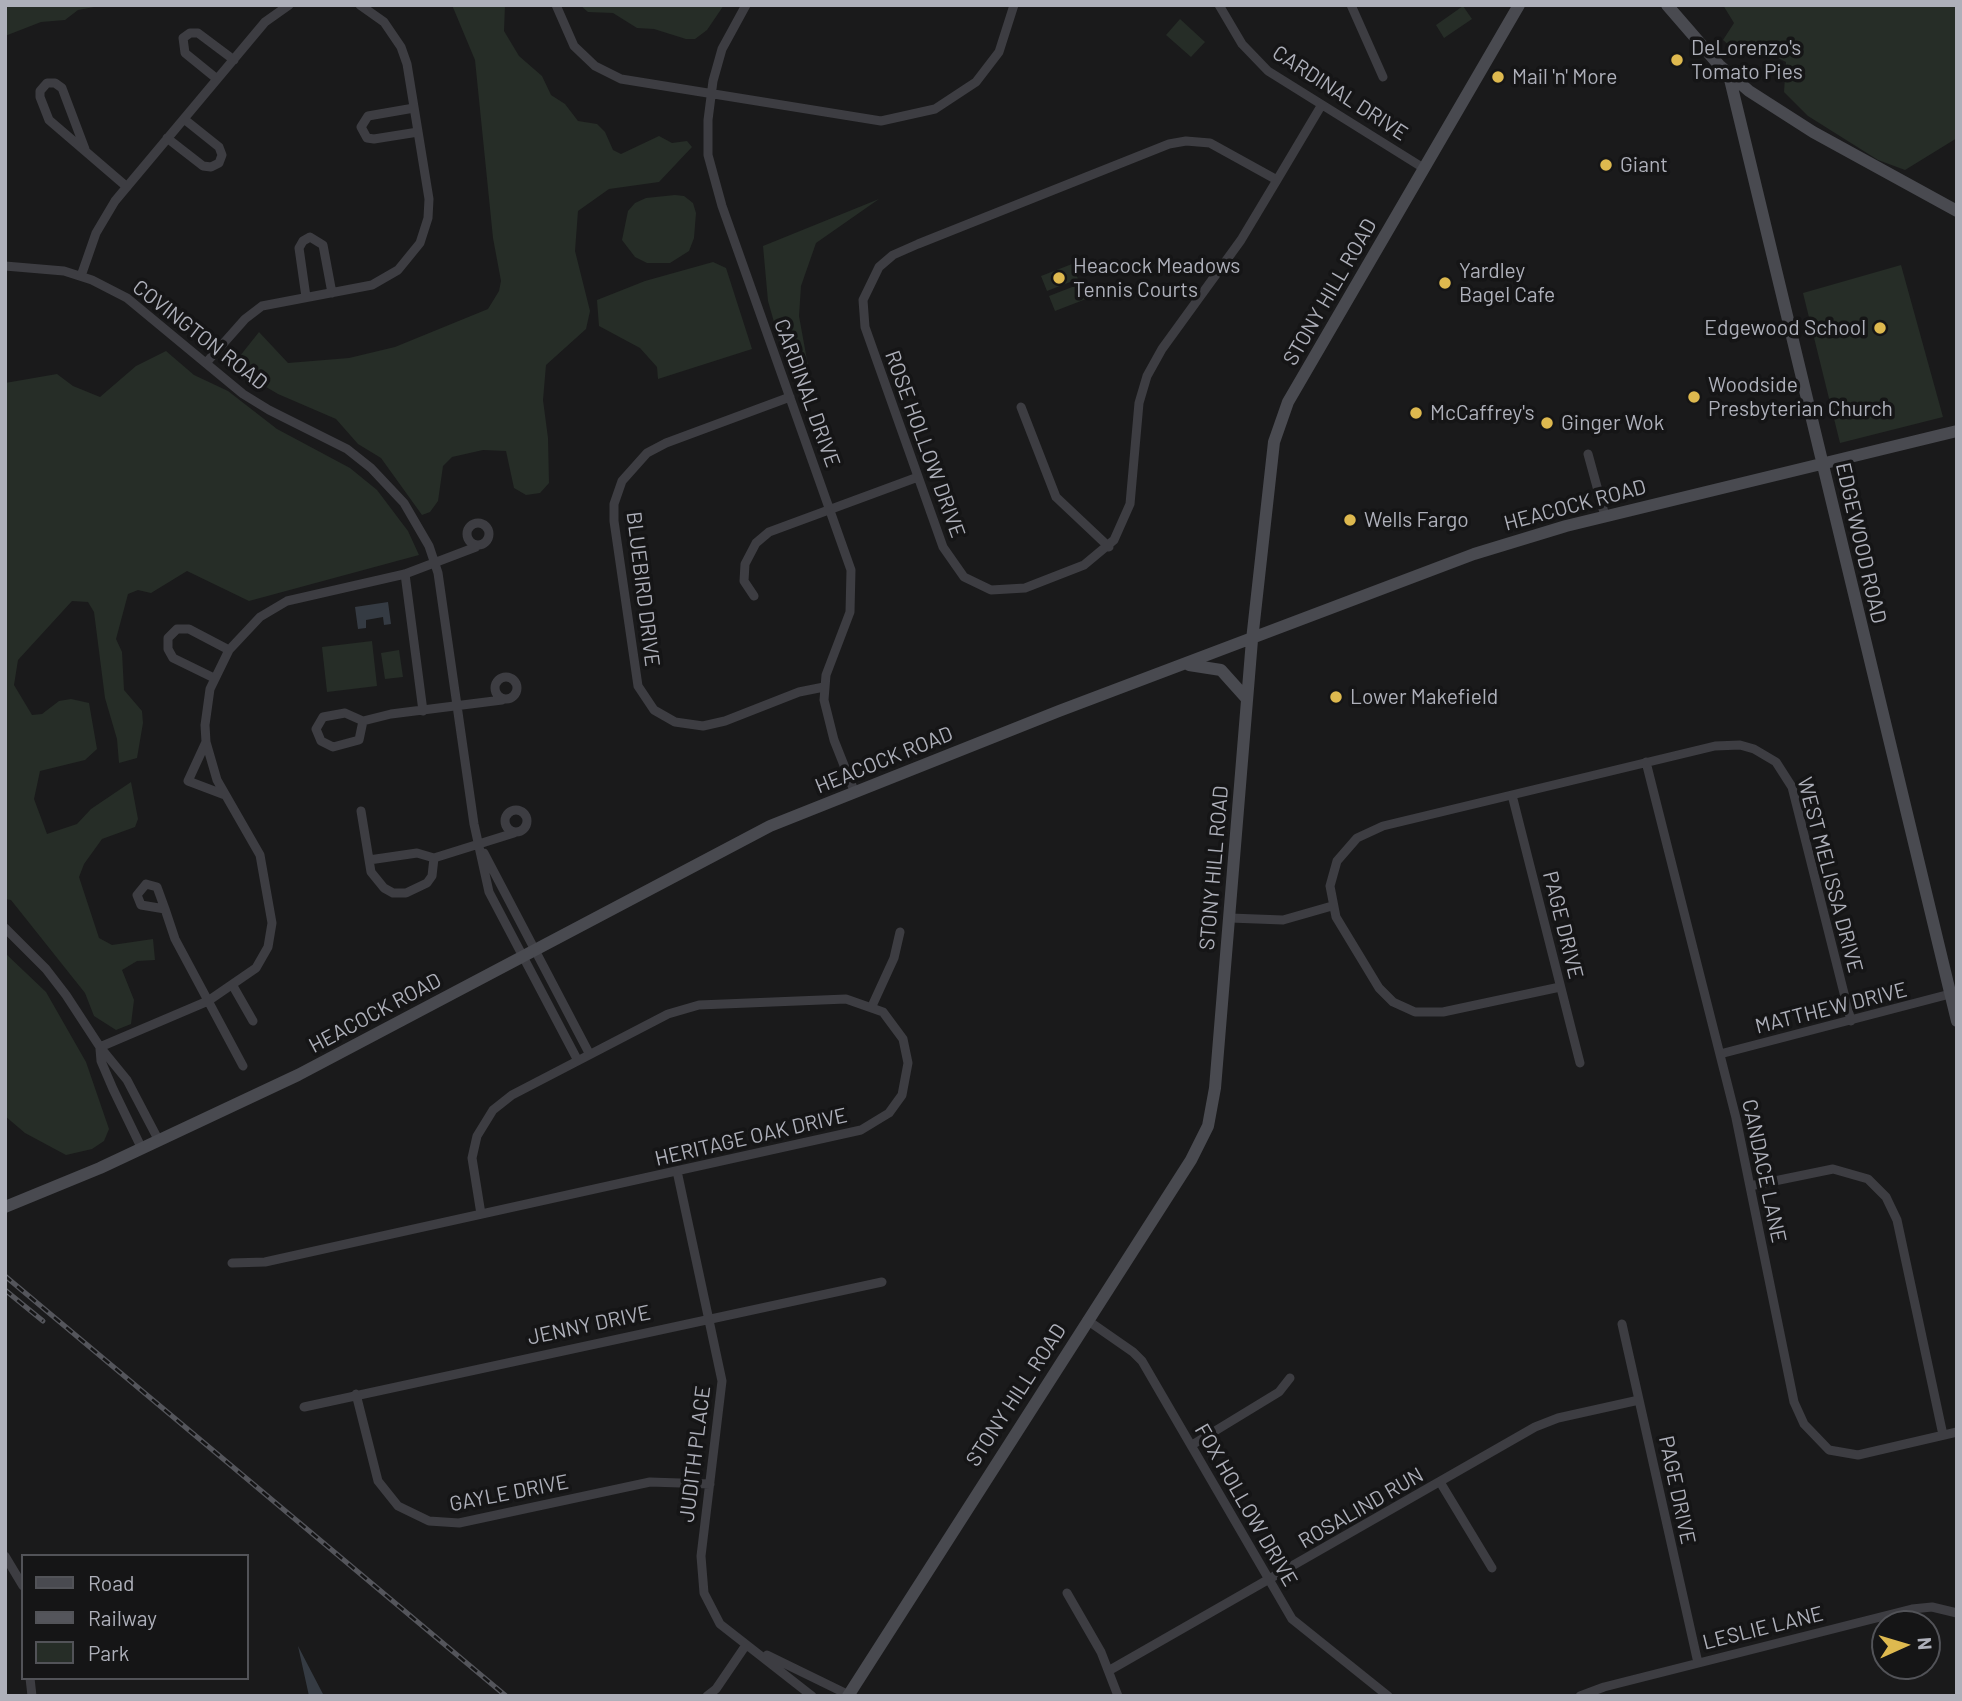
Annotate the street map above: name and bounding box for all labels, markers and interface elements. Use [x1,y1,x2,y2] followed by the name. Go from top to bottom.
[1691,35,1803,85] place label: DeLorenzo's Tomato Pies
[1268,40,1412,146] street label: CARDINAL DRIVE
[1669,52,1685,68] marker: DeLorenzo's Tomato Pies
[1512,64,1617,90] place label: Mail 'n' More
[1490,69,1506,85] marker: Mail 'n' More
[1620,152,1668,178] place label: Giant
[1598,157,1614,173] marker: Giant
[1278,214,1382,370] street label: STONY HILL ROAD
[1073,253,1240,303] place label: Heacock Meadows Tennis Courts
[1459,258,1555,308] place label: Yardley Bagel Cafe
[1051,270,1067,286] marker: Heacock Meadows Tennis Courts
[127,274,273,396] street label: COVINGTON ROAD
[1437,275,1453,291] marker: Yardley Bagel Cafe
[769,315,845,471] street label: CARDINAL DRIVE
[1704,315,1866,341] place label: Edgewood School
[1872,320,1888,336] marker: Edgewood School
[879,347,971,541] street label: ROSE HOLLOW DRIVE
[1708,372,1893,422] place label: Woodside Presbyterian Church
[1686,389,1702,405] marker: Woodside Presbyterian Church
[1430,400,1535,426] place label: McCaffrey's
[1408,405,1424,421] marker: McCaffrey's
[1561,410,1664,436] place label: Ginger Wok
[1539,415,1555,431] marker: Ginger Wok
[1830,460,1892,626] street label: EDGEWOOD ROAD
[1501,474,1649,536] street label: HEACOCK ROAD
[1364,507,1469,533] place label: Wells Fargo
[621,510,665,668] street label: BLUEBIRD DRIVE
[1342,512,1358,528] marker: Wells Fargo
[1350,684,1498,710] place label: Lower Makefield
[1328,689,1344,705] marker: Lower Makefield
[812,721,956,799] street label: HEACOCK ROAD
[1792,774,1868,976] street label: WEST MELISSA DRIVE
[1194,785,1234,951] street label: STONY HILL ROAD
[1537,868,1589,982] street label: PAGE DRIVE
[305,968,445,1058] street label: HEACOCK ROAD
[1752,977,1910,1039] street label: MATTHEW DRIVE
[1736,1097,1792,1245] street label: CANDACE LANE
[652,1103,850,1171] street label: HERITAGE OAK DRIVE
[525,1300,653,1350] street label: JENNY DRIVE
[961,1319,1071,1471] street label: STONY HILL ROAD
[674,1384,716,1524] street label: JUDITH PLACE
[1189,1419,1303,1591] street label: FOX HOLLOW DRIVE
[1653,1433,1701,1547] street label: PAGE DRIVE
[1294,1462,1428,1554] street label: ROSALIND RUN
[447,1469,571,1517] street label: GAYLE DRIVE
[21,1554,248,1680] legend
[88,1570,134,1595] text: Road
[1700,1601,1826,1655] street label: LESLIE LANE
[88,1605,157,1630] text: Railway
[1871,1610,1941,1680] north arrow
[1914,1637,1937,1651] text: N
[88,1640,129,1665] text: Park

